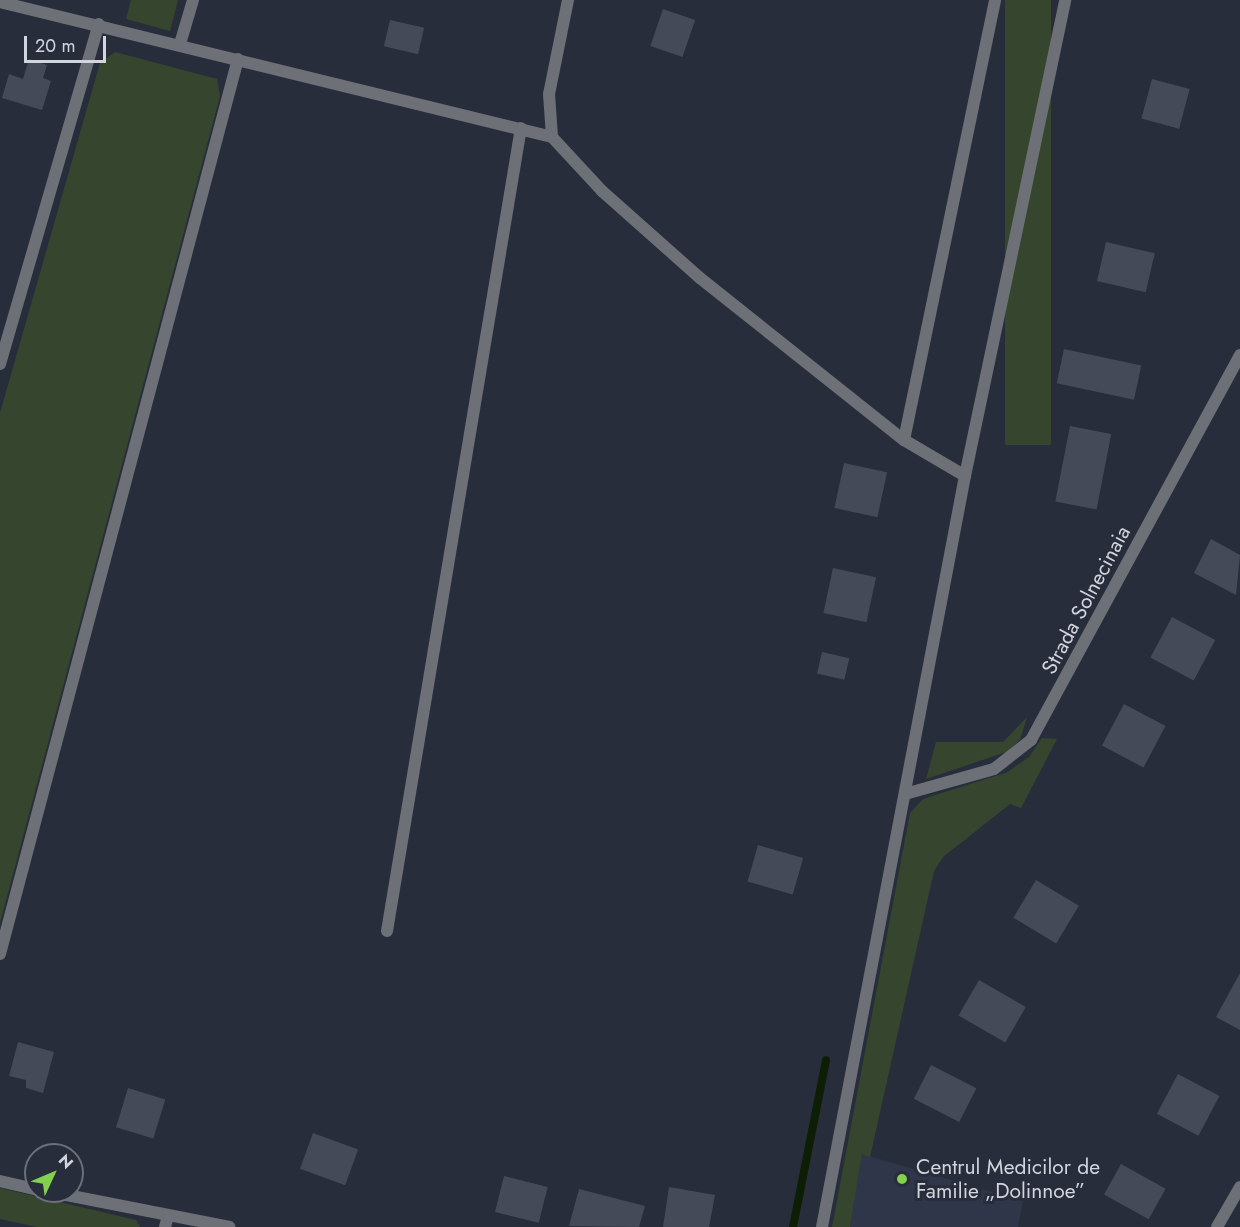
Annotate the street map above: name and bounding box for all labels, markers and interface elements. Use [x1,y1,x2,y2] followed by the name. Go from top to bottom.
[27,24,110,62] scale bar
[35,33,75,59] text: 20 m
[1036,522,1136,678] street label: Strada Solnecinaia
[24,1143,84,1203] north arrow
[53,1149,79,1174] text: N
[916,1154,1100,1204] place label: Centrul Medicilor de Familie „Dolinnoe”
[893,1170,911,1188] marker: Centrul Medicilor de Familie „Dolinnoe”

